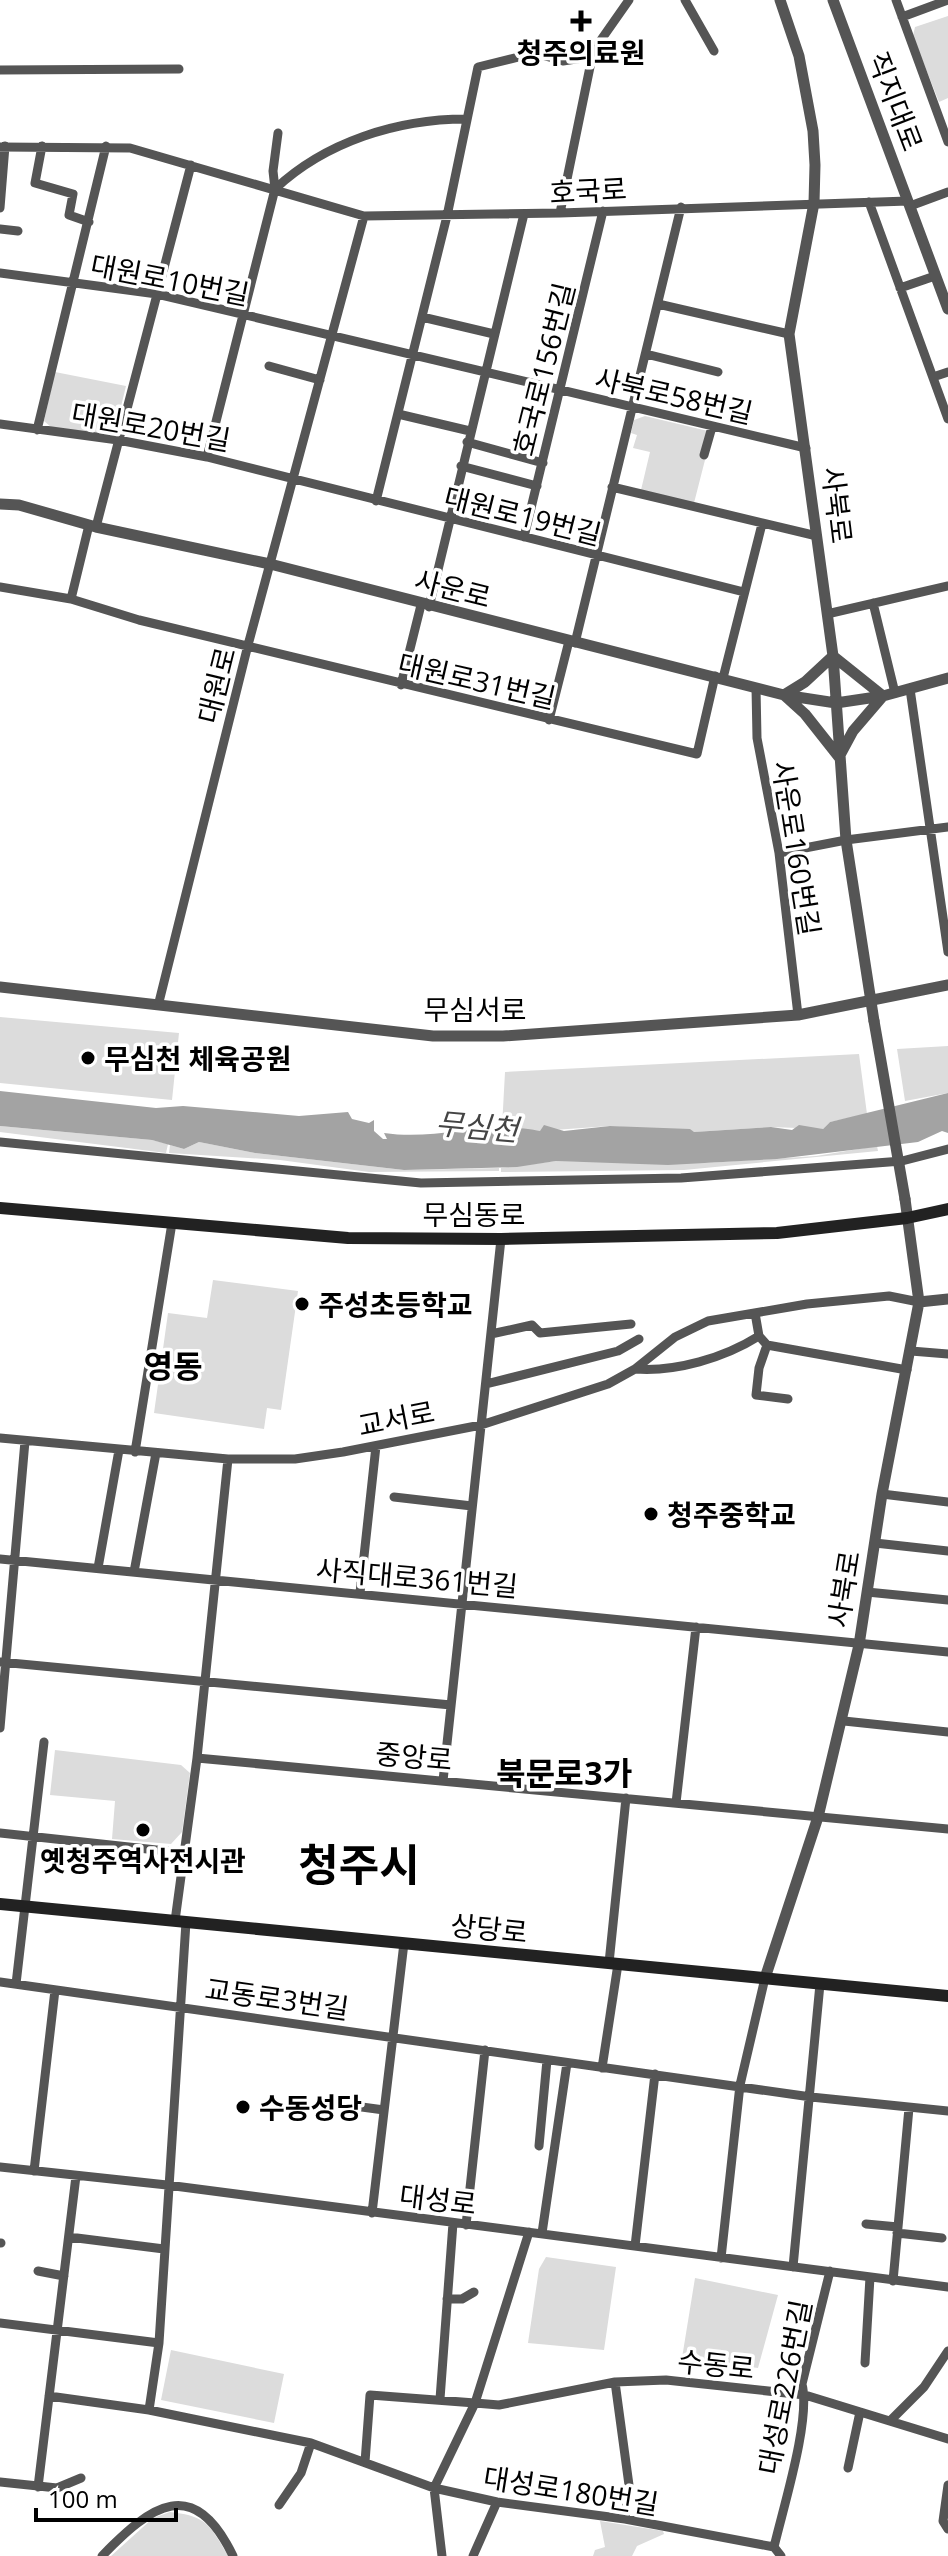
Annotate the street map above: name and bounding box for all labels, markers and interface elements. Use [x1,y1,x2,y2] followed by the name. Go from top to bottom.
[570,10,592,32] marker: 청주의료원
[517,33,645,71] place label: 청주의료원
[860,46,932,156] street label: 직지대로
[548,169,628,211] street label: 호국로
[87,245,253,313] street label: 대원로10번길
[503,279,583,459] street label: 호국로156번길
[591,358,757,432] street label: 사북로58번길
[69,393,233,459] street label: 대원로20번길
[814,464,862,546] street label: 사북로
[440,477,606,553] street label: 대원로19번길
[411,560,495,616] street label: 사운로
[188,643,244,727] street label: 대원로
[394,643,560,717] street label: 대원로31번길
[764,758,830,938] street label: 사운로160번길
[423,990,527,1028] street label: 무심서로
[104,1039,292,1077] place label: 무심천 체육공원
[79,1049,97,1067] marker: 무심천 체육공원
[434,1102,523,1150] water label: 무심천
[422,1195,526,1233] street label: 무심동로
[318,1285,473,1323] place label: 주성초등학교
[293,1295,311,1313] marker: 주성초등학교
[144,1344,202,1387] district label: 영동
[354,1392,438,1444] street label: 교서로
[667,1495,796,1533] place label: 청주중학교
[642,1505,660,1523] marker: 청주중학교
[818,1548,868,1630] street label: 사북로
[314,1549,520,1605] street label: 사직대로361번길
[374,1734,454,1778] street label: 중앙로
[496,1751,633,1794] district label: 북문로3가
[134,1821,152,1839] marker: 옛청주역사전시관
[298,1834,420,1894] district label: 청주시
[40,1841,246,1879] place label: 옛청주역사전시관
[449,1905,529,1951] street label: 상당로
[203,1969,351,2027] street label: 교동로3번길
[259,2088,362,2126] place label: 수동성당
[234,2098,252,2116] marker: 수동성당
[397,2175,479,2223] street label: 대성로
[748,2297,820,2477] street label: 대성로226번길
[676,2341,756,2387] street label: 수동로
[481,2457,661,2523] street label: 대성로180번길
[36,2472,176,2522] scale bar
[48,2482,118,2515] text: 100 m

